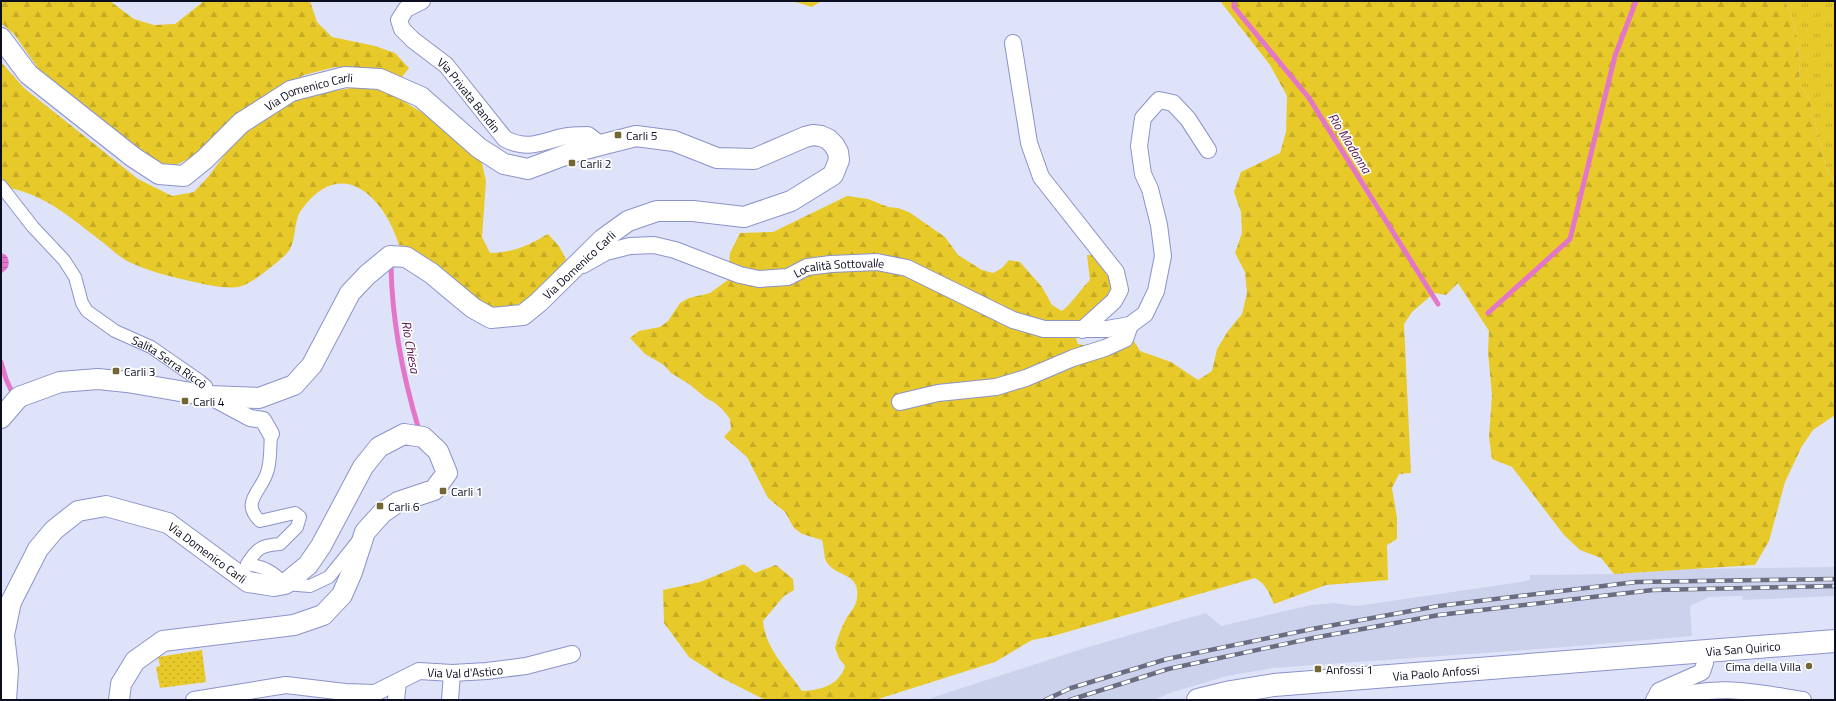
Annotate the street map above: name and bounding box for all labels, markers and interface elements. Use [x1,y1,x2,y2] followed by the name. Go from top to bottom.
[434,52,506,136] street label: Via Privata Bandin
[260,67,353,115] street label: Via Domenico Carli
[1323,109,1377,178] water label: Rio Madonna
[626,126,658,145] place label: Carli 5
[613,130,623,140] marker: Carli 5
[580,154,611,173] place label: Carli 2
[567,158,577,168] marker: Carli 2
[538,226,620,304] street label: Via Domenico Carli
[790,252,886,282] street label: Località Sottovalle
[397,319,426,376] water label: Rio Chiesa
[129,330,212,393] street label: Salita Serra Riccò
[124,362,155,381] place label: Carli 3
[111,366,121,376] marker: Carli 3
[193,392,225,411] place label: Carli 4
[180,396,190,406] marker: Carli 4
[451,482,482,501] place label: Carli 1
[438,486,448,496] marker: Carli 1
[388,497,420,516] place label: Carli 6
[375,501,385,511] marker: Carli 6
[164,517,251,588] street label: Via Domenico Carli
[1705,636,1781,661] street label: Via San Quirico
[1725,657,1801,676] place label: Cima della Villa
[1392,659,1480,685] street label: Via Paolo Anfossi
[427,660,504,683] street label: Via Val d'Astico
[1326,660,1373,679] place label: Anfossi 1
[1804,661,1814,671] marker: Cima della Villa
[1313,664,1323,674] marker: Anfossi 1

